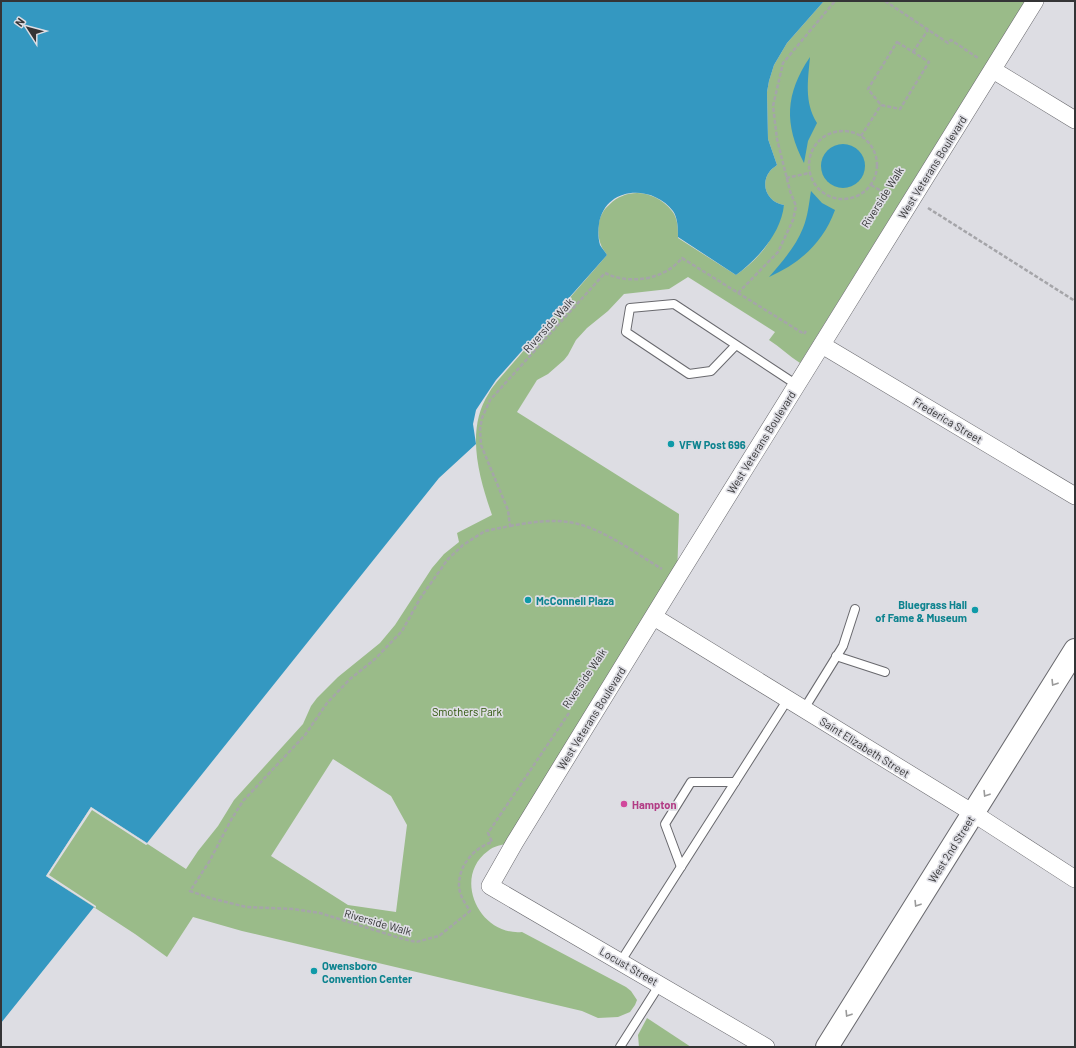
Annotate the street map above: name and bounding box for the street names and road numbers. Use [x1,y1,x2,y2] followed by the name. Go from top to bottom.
[895,113,969,221] street label: West Veterans Boulevard
[858,164,906,230] street label: Riverside Walk
[520,295,576,355] street label: Riverside Walk
[724,388,798,496] street label: West Veterans Boulevard
[911,394,985,446] street label: Frederica Street
[559,645,609,710] street label: Riverside Walk
[554,664,628,772] street label: West Veterans Boulevard
[818,714,912,780] street label: Saint Elizabeth Street
[925,813,977,885] street label: West 2nd Street
[343,906,414,938] street label: Riverside Walk
[597,944,661,988] street label: Locust Street

